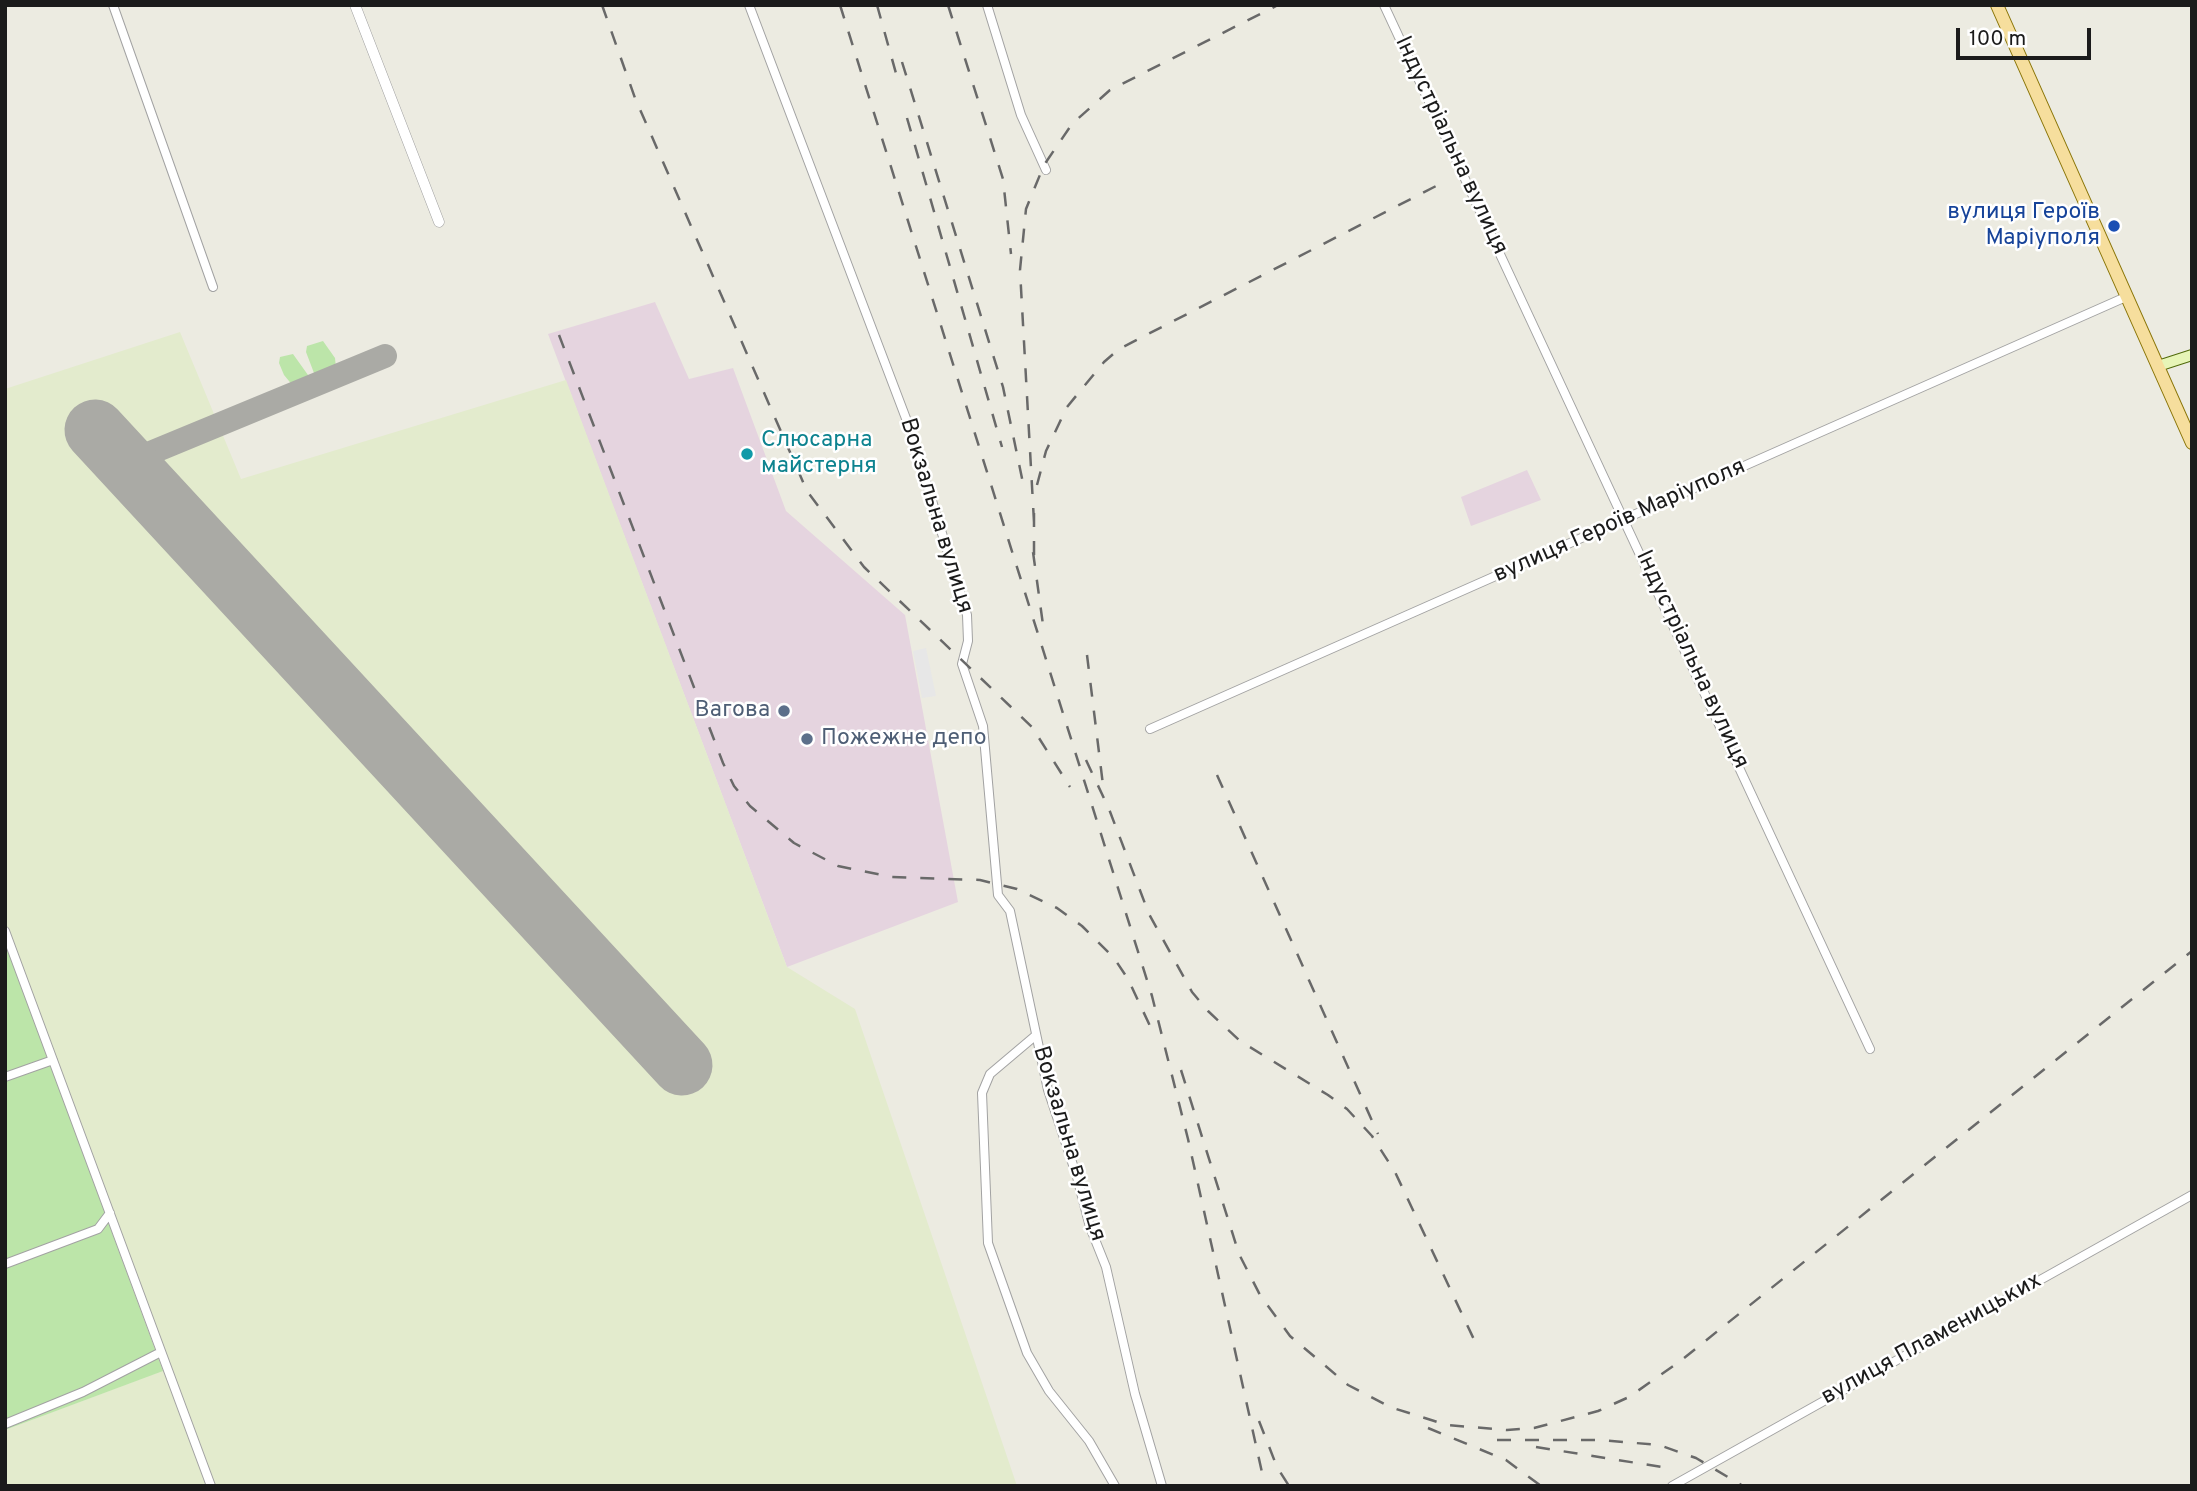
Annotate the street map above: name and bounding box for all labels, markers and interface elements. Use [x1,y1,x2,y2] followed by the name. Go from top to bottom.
[1959,14,2094,58] scale bar
[1969,26,2026,53] text: 100 m
[1387,32,1513,260] street label: Індустріальна вулиця
[1947,199,2100,253] place label: вулиця Героїв Маріуполя
[2106,218,2122,234] marker: вулиця Героїв Маріуполя
[892,415,978,617] street label: Вокзальна вулиця
[761,427,877,481] place label: Слюсарна майстерня
[739,446,755,462] marker: Слюсарна майстерня
[1490,454,1750,590] street label: вулиця Героїв Маріуполя
[1628,546,1754,774] street label: Індустріальна вулиця
[695,697,770,725] place label: Вагова
[776,703,792,719] marker: Вагова
[821,725,986,753] place label: Пожежне депо
[799,731,815,747] marker: Пожежне депо
[1025,1043,1111,1245] street label: Вокзальна вулиця
[1817,1268,2047,1412] street label: вулиця Пламеницьких

